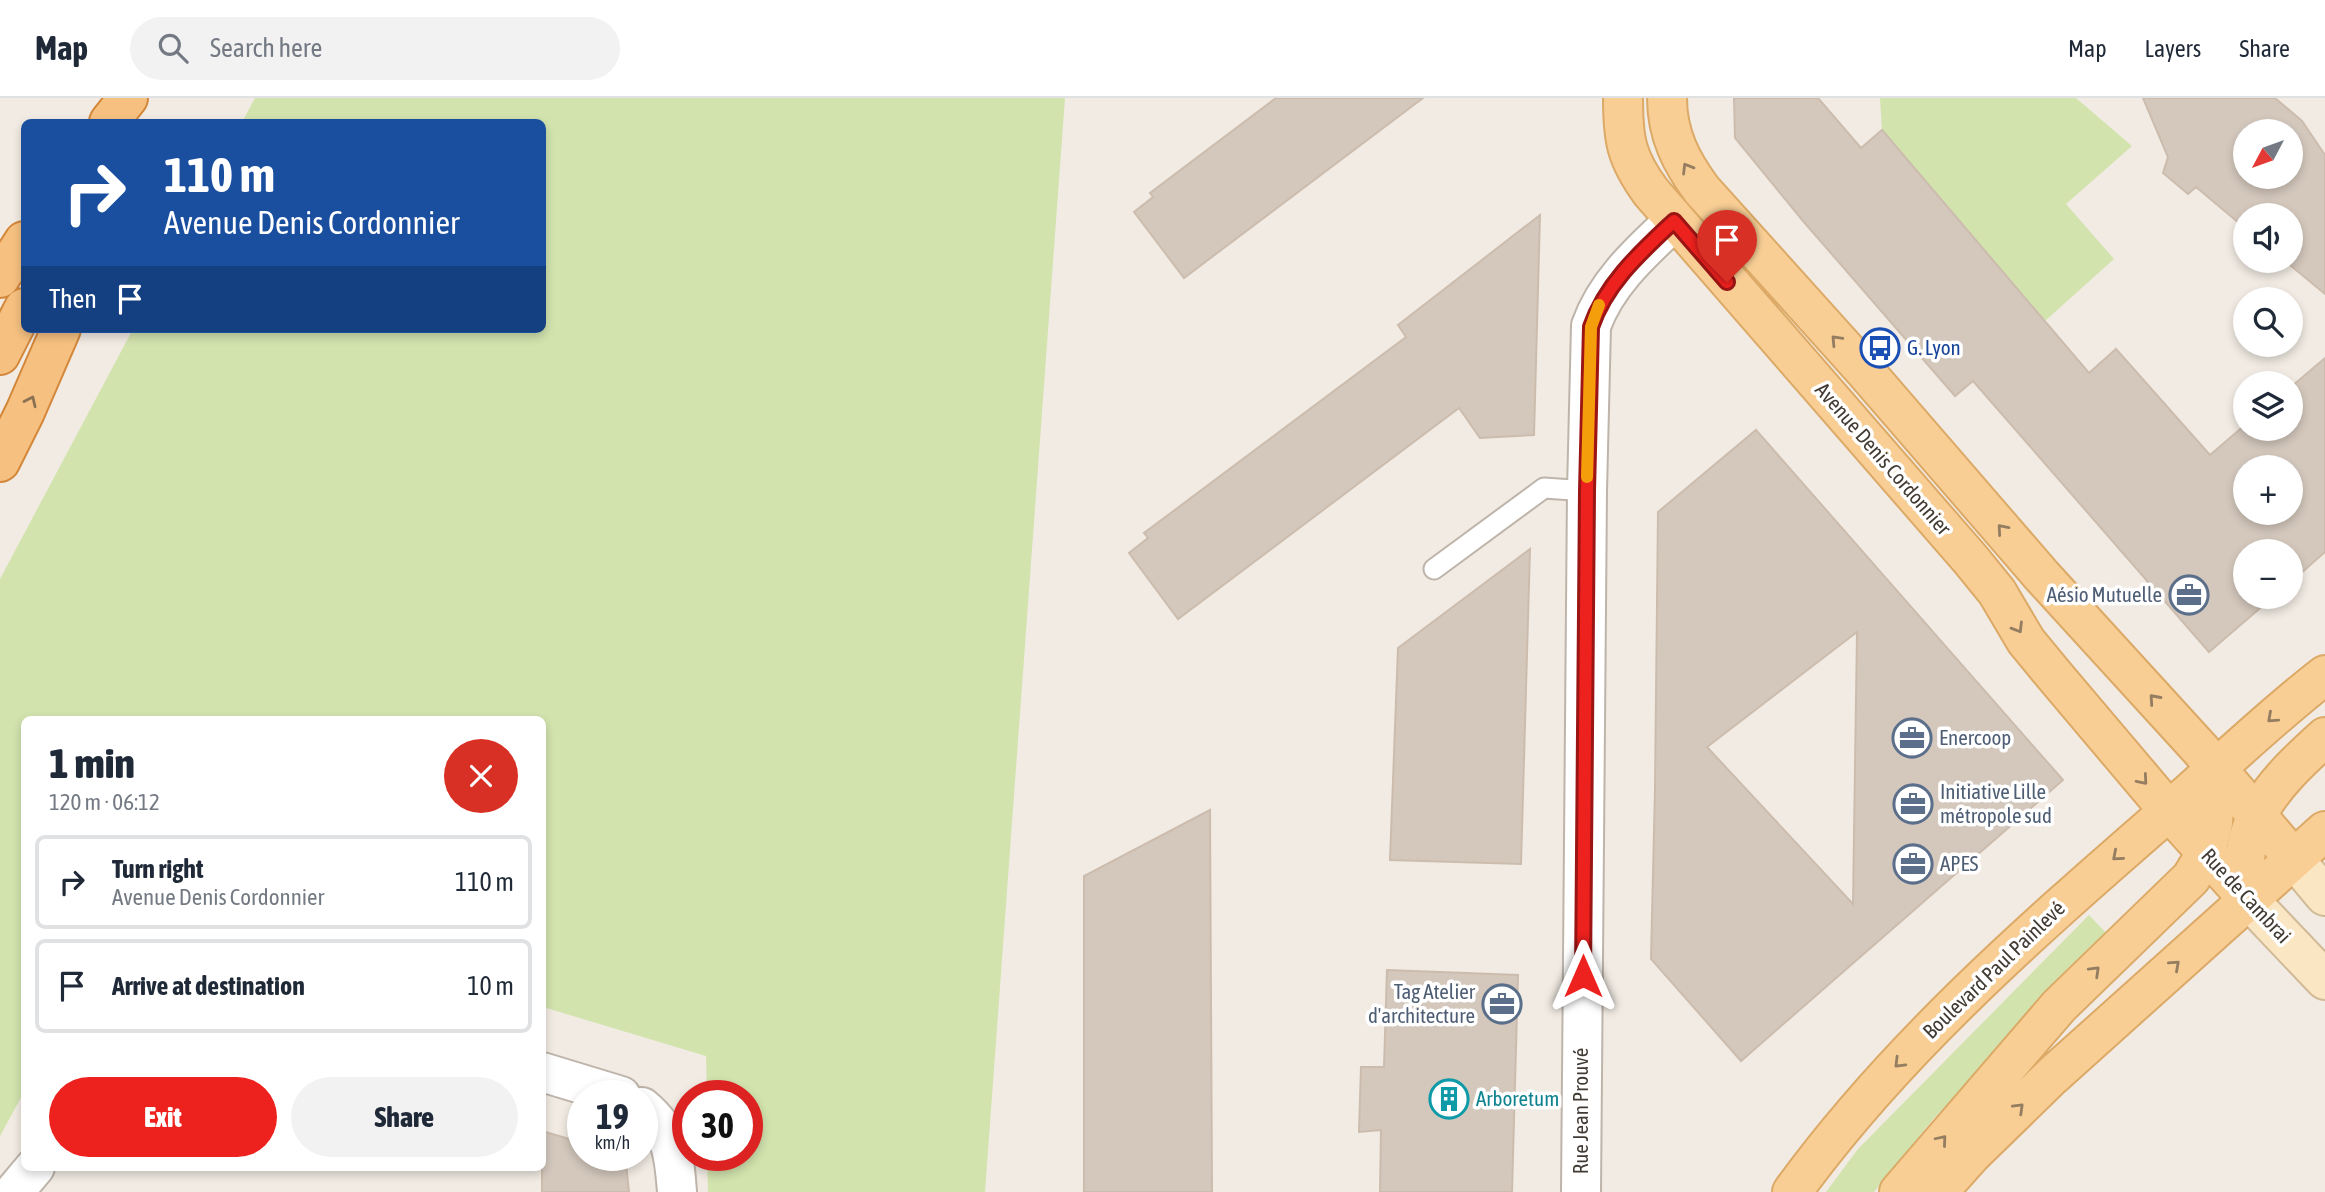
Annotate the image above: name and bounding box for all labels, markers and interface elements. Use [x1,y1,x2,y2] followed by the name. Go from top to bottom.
[130,17,620,80] search box
[35,29,88,67] text: Map
[154,29,192,67] icon: search
[210,33,322,63] text: Search here
[2068,35,2107,62] text: Map
[2145,35,2201,62] text: Layers
[2239,35,2290,62] text: Share
[2233,119,2303,189] north arrow
[2233,119,2303,609] map controls
[164,146,275,202] text: 110 m
[49,147,140,238] icon: right
[1682,163,1695,176] one-way arrow
[2233,203,2303,273] button: sound
[164,204,459,241] text: Avenue Denis Cordonnier
[1697,210,1757,282] pin
[1708,221,1746,259] icon: arrive
[111,280,149,318] icon: arrive
[49,284,97,314] text: Then
[2233,287,2303,357] button: search
[1859,327,1901,369] bus stop icon: G. Lyon
[1832,335,1844,348] one-way arrow
[1907,335,1961,359] place label: G. Lyon
[2233,371,2303,441] button: layers
[1811,377,1957,540] street label: Avenue Denis Cordonnier
[23,396,37,408] one-way arrow
[2233,455,2303,525] button: +
[1998,525,2010,538] one-way arrow
[2233,539,2303,609] button: −
[2168,574,2210,616] office icon: Aésio Mutuelle
[2047,582,2162,606] place label: Aésio Mutuelle
[2010,621,2023,634] one-way arrow
[2150,694,2162,707] one-way arrow
[2267,710,2280,722] one-way arrow
[1891,717,1933,759] office icon: Enercoop
[1939,725,2011,749] place label: Enercoop
[49,739,135,787] text: 1 min
[444,739,518,813] button: close
[2135,772,2147,785] one-way arrow
[1940,779,2052,827] place label: Initiative Lille métropole sud
[1892,783,1934,825] office icon: Initiative Lille métropole sud
[49,789,160,815] text: 120 m · 06:12
[1892,843,1934,885] office icon: APES
[2197,843,2296,947] street label: Rue de Cambrai
[2113,848,2126,860] one-way arrow
[1940,851,1979,875] place label: APES
[112,854,203,884] text: Turn right
[53,863,91,901] icon: right
[455,867,514,897] text: 110 m
[112,884,324,910] text: Avenue Denis Cordonnier
[1918,896,2069,1043] street label: Boulevard Paul Painlevé
[1546,939,1620,1013] position arrow
[2167,960,2180,973] one-way arrow
[2087,966,2100,979] one-way arrow
[53,967,91,1005] icon: arrive
[112,971,305,1001] text: Arrive at destination
[467,971,514,1001] text: 10 m
[1368,979,1476,1027] place label: Tag Atelier d'architecture
[1481,983,1523,1025] office icon: Tag Atelier d'architecture
[1568,1048,1592,1174] street label: Rue Jean Prouvé
[1894,1055,1907,1068] one-way arrow
[49,1077,277,1157] button: Exit
[291,1077,518,1157] button: Share
[1428,1078,1470,1120] building icon: Arboretum
[672,1080,763,1171] speed limit sign: 30
[1476,1086,1559,1110] place label: Arboretum
[596,1096,629,1136] text: 19
[2011,1103,2024,1116] one-way arrow
[595,1132,630,1153] text: km/h
[1934,1135,1947,1147] one-way arrow

